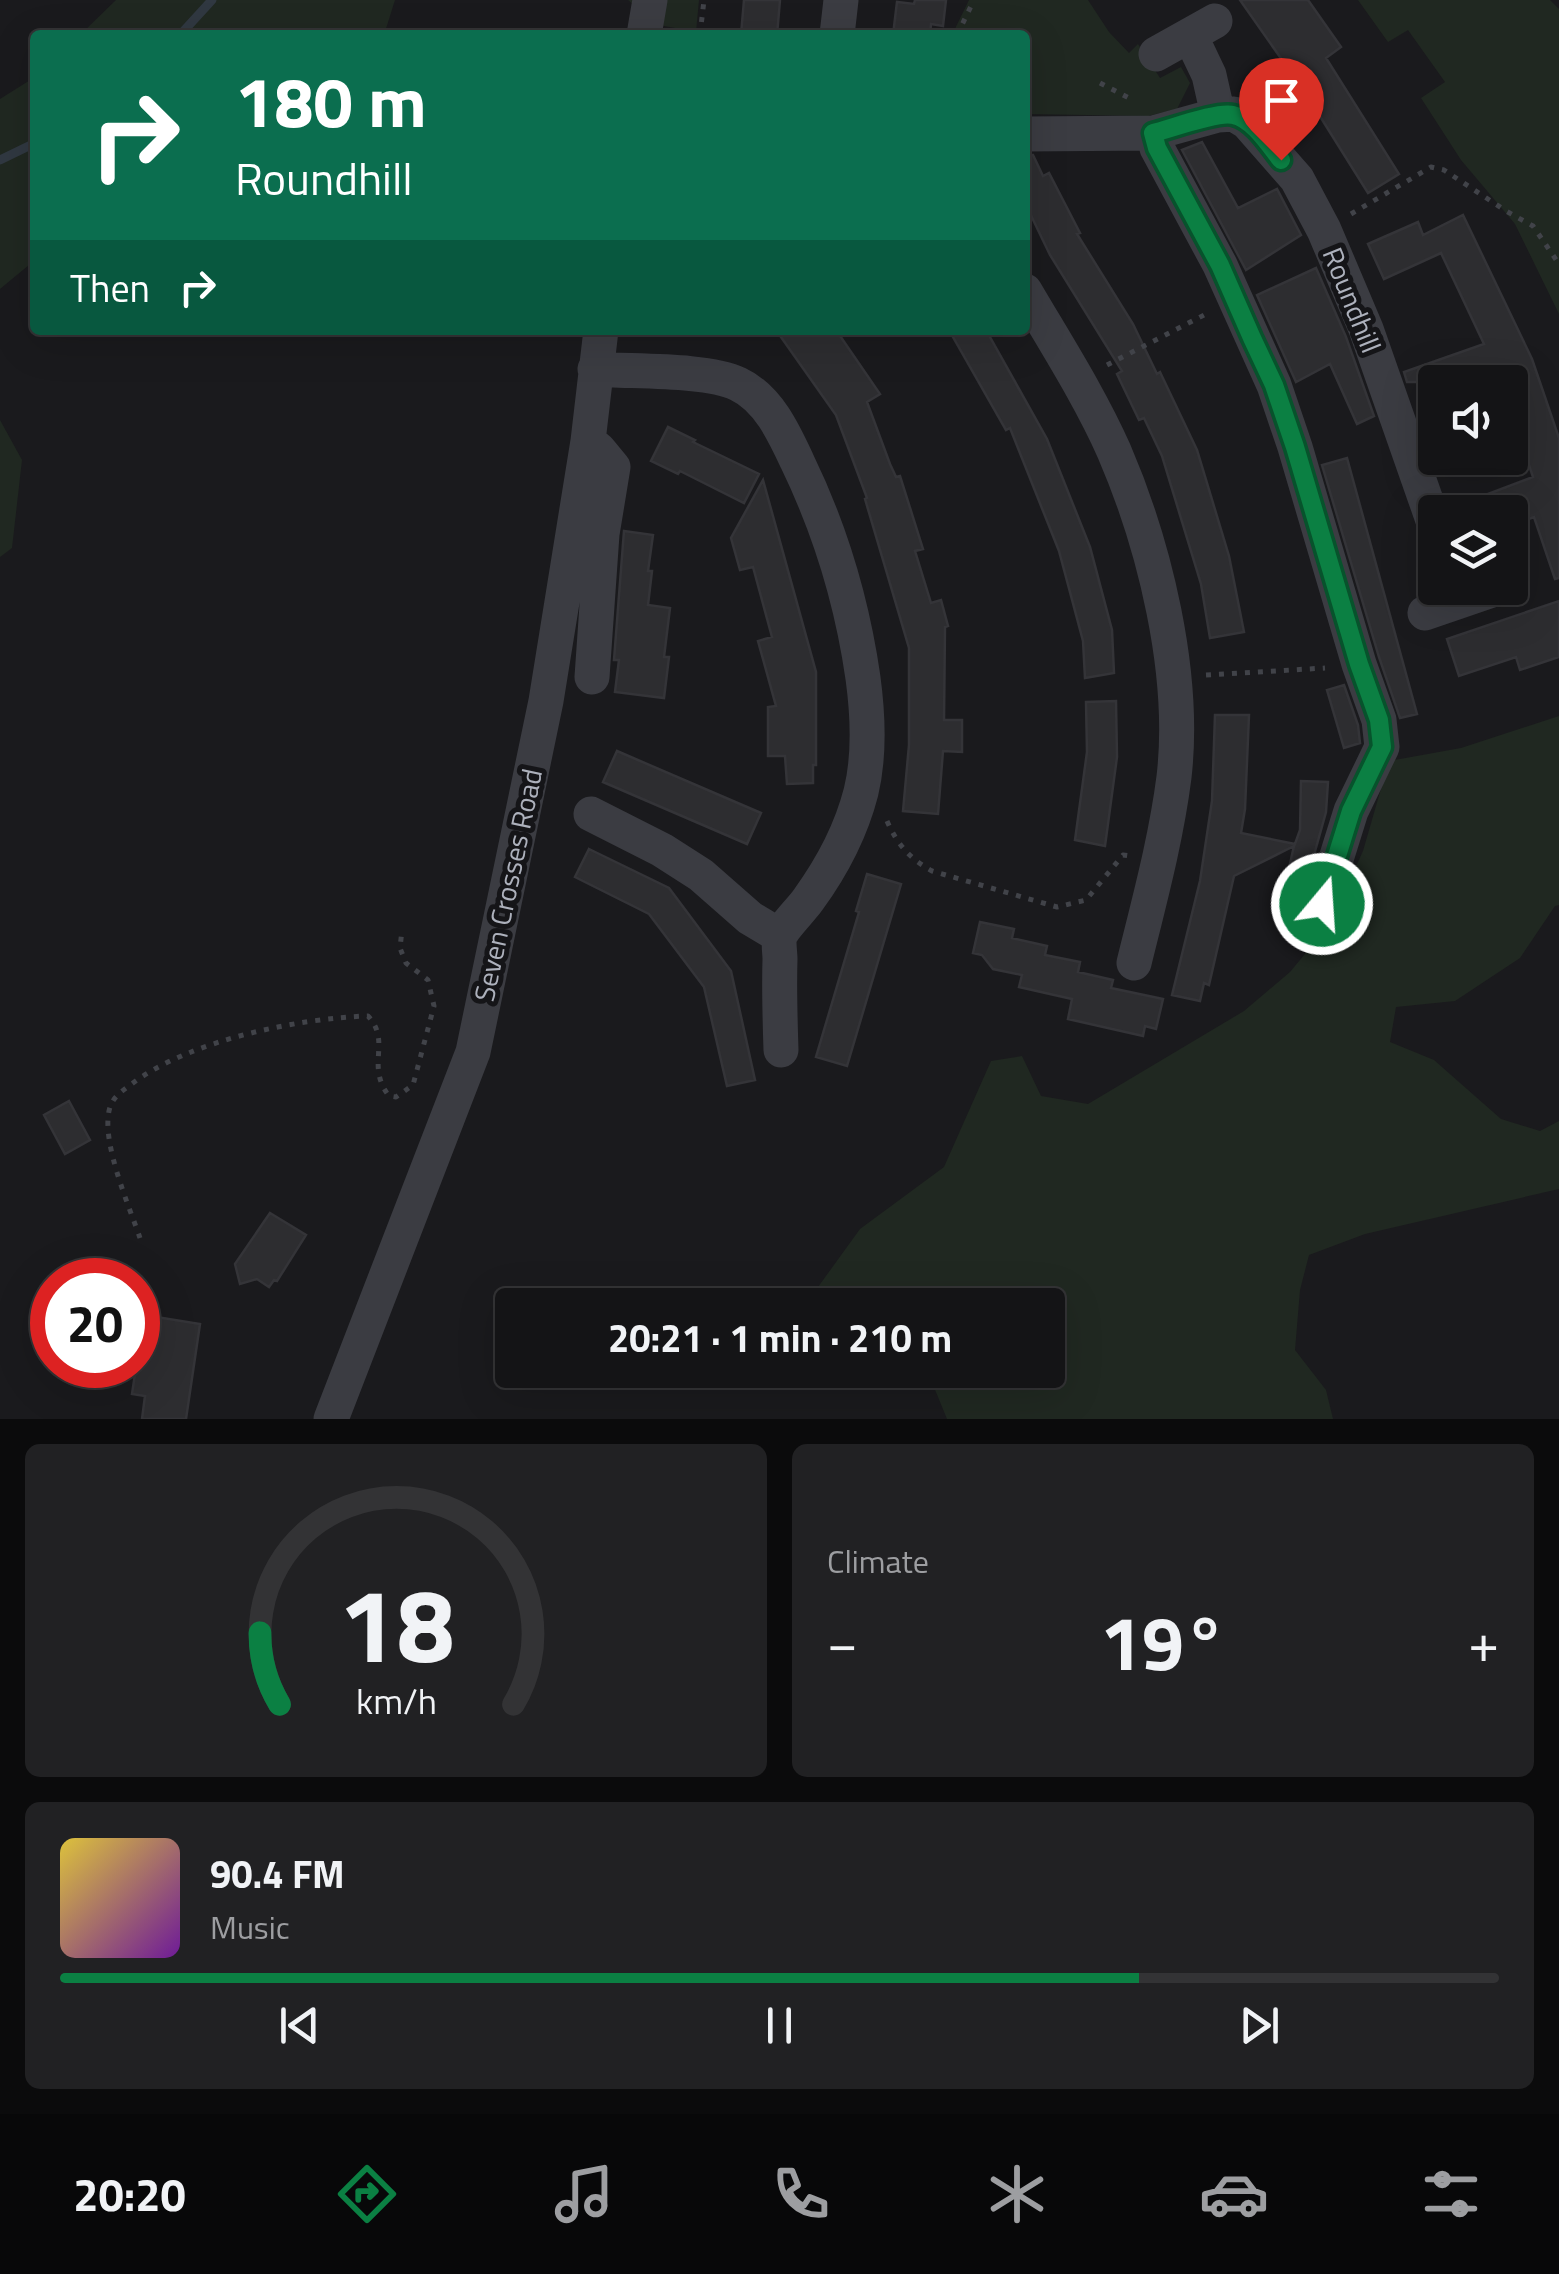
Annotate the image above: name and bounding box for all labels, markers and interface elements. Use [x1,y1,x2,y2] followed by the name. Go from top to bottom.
[235,48,427,154] text: 180 m
[1239,58,1324,161] pin
[70,70,200,200] icon: right
[1254,73,1309,128] icon: arrive
[235,144,413,212] text: Roundhill
[1312,240,1393,359] street label: Roundhill
[70,259,150,317] text: Then
[170,260,225,315] icon: right
[1418,365,1528,605] map controls
[1418,365,1528,475] button: sound
[1418,495,1528,605] button: layers
[462,765,553,1005] street label: Seven Crosses Road
[1270,852,1374,956] position arrow
[30,1258,160,1388] speed limit sign: 20
[608,1309,952,1367] text: 20:21 · 1 min · 210 m
[827,1537,929,1585] text: Climate
[338,1544,454,1702] text: 18
[1100,1585,1226,1699] text: 19°
[827,1600,858,1683] text: −
[1468,1600,1499,1683] text: +
[356,1673,436,1728] text: km/h
[210,1845,345,1903] text: 90.4 FM
[210,1903,290,1951] text: Music
[272,1998,327,2053] icon: previous
[752,1998,807,2053] icon: pause
[1232,1998,1287,2053] icon: next
[332,2159,402,2229] icon: directions
[549,2159,619,2229] icon: music
[766,2159,836,2229] icon: phone
[982,2159,1052,2229] icon: climate
[1199,2159,1269,2229] icon: car
[1416,2159,1486,2229] icon: filters
[73,2160,186,2228] text: 20:20

